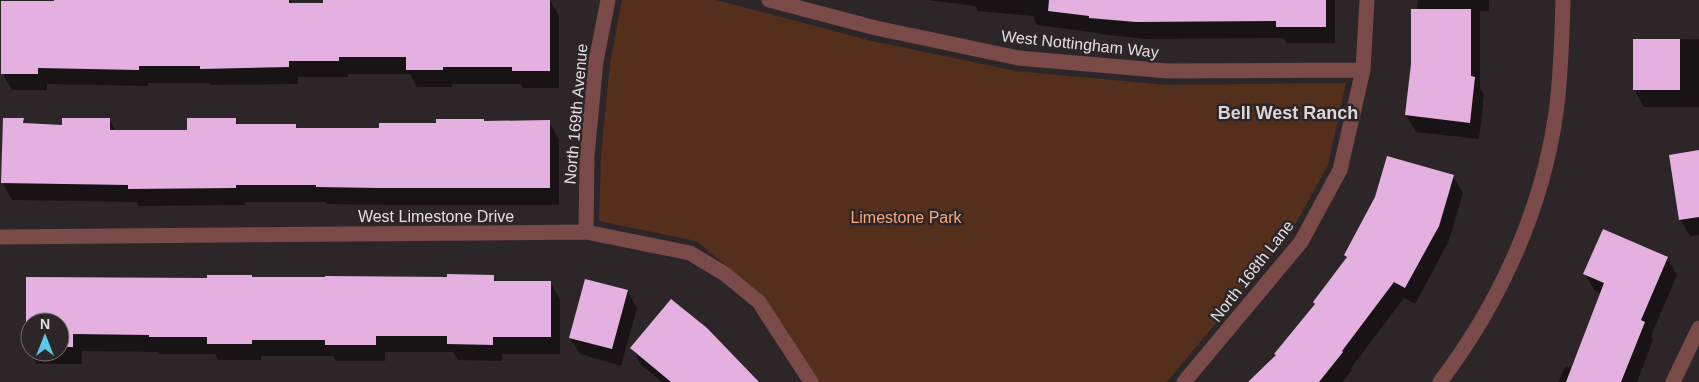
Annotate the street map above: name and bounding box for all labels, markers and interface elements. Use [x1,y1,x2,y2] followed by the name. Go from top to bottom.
[1000,27,1160,61] street label: West Nottingham Way
[561,43,591,185] street label: North 169th Avenue
[1218,103,1358,123] district label: Bell West Ranch
[358,208,514,225] street label: West Limestone Drive
[850,209,963,226] park label: Limestone Park
[1207,217,1297,325] street label: North 168th Lane
[20,312,70,362] north arrow
[40,316,50,332] text: N

